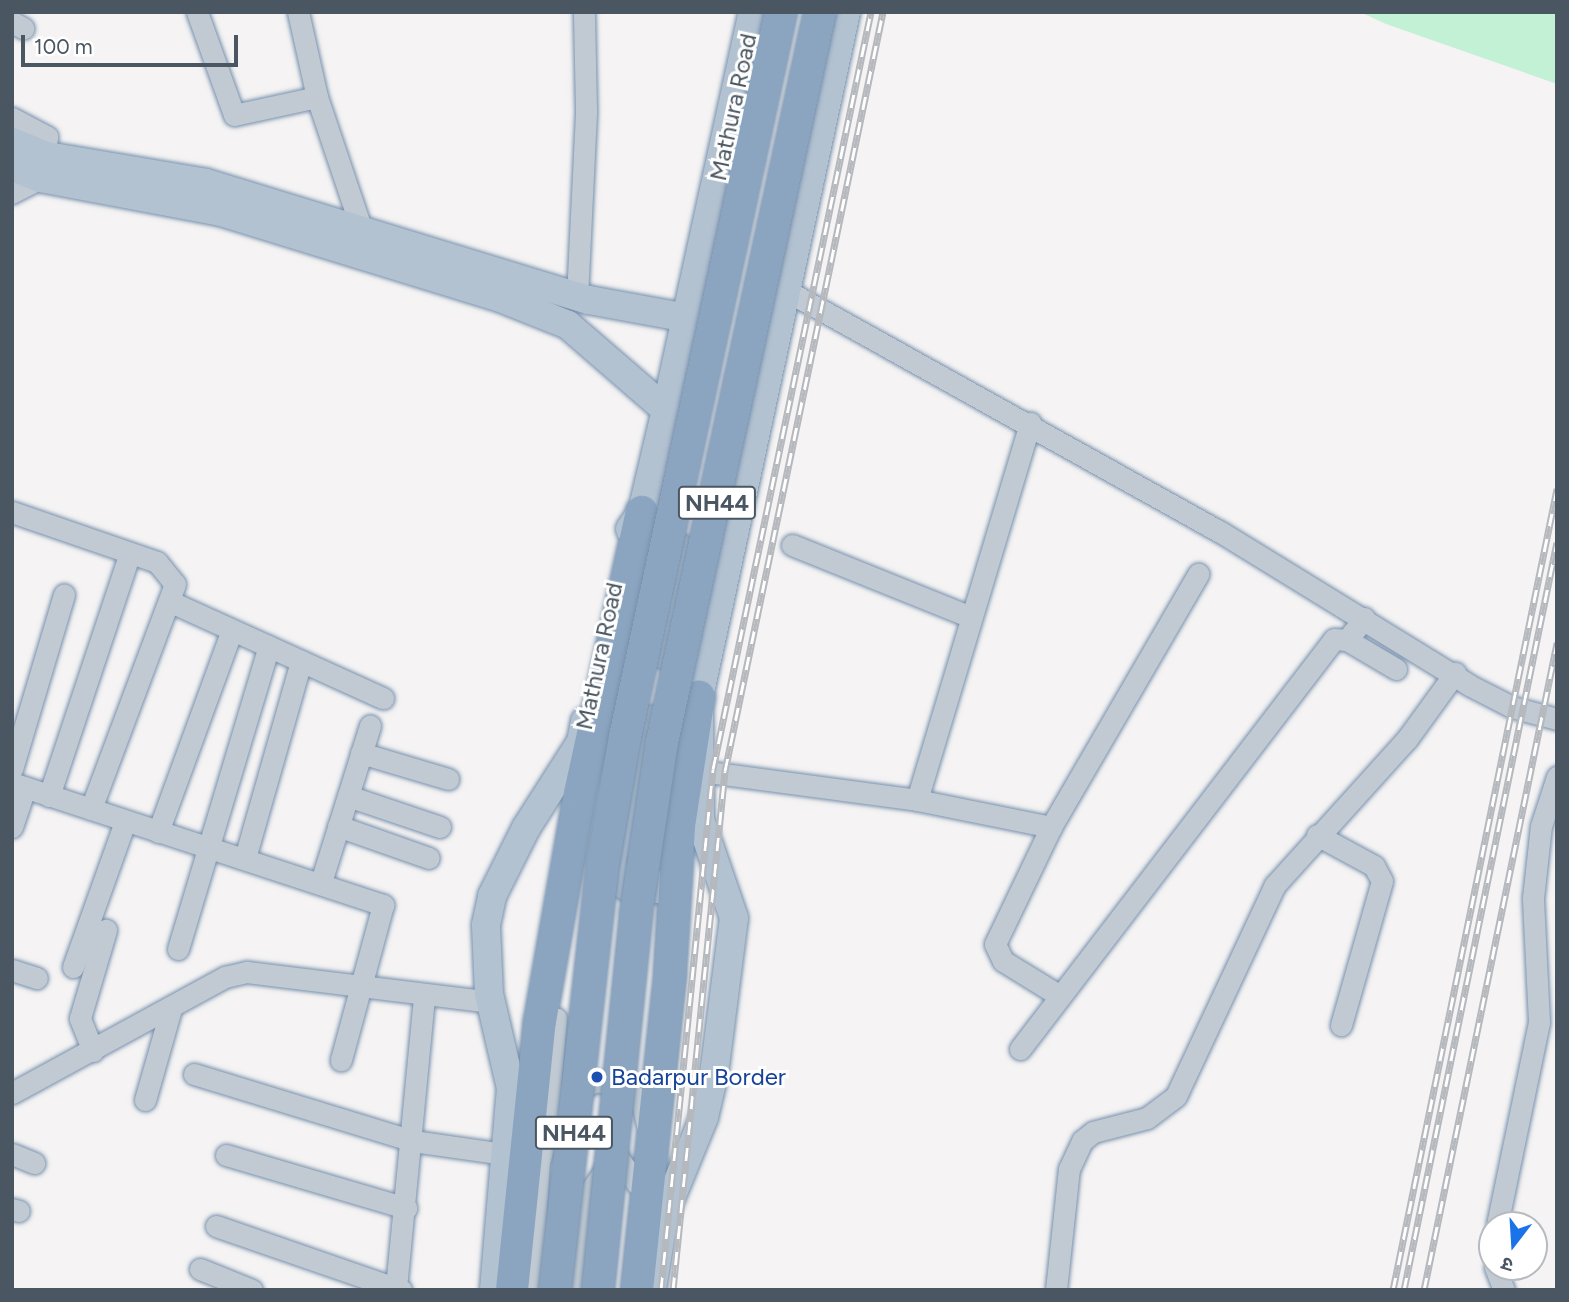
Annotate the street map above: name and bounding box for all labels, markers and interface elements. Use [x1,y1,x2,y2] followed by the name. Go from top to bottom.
[24,21,242,65] scale bar
[703,31,763,183] street label: Mathura Road
[34,34,93,59] text: 100 m
[677,484,757,523] road number: NH44
[569,580,629,732] street label: Mathura Road
[611,1063,786,1091] place label: Badarpur Border
[589,1069,605,1085] marker: Badarpur Border
[534,1114,614,1152] road number: NH44
[1478,1211,1548,1281] north arrow
[1499,1252,1516,1277] text: उ

